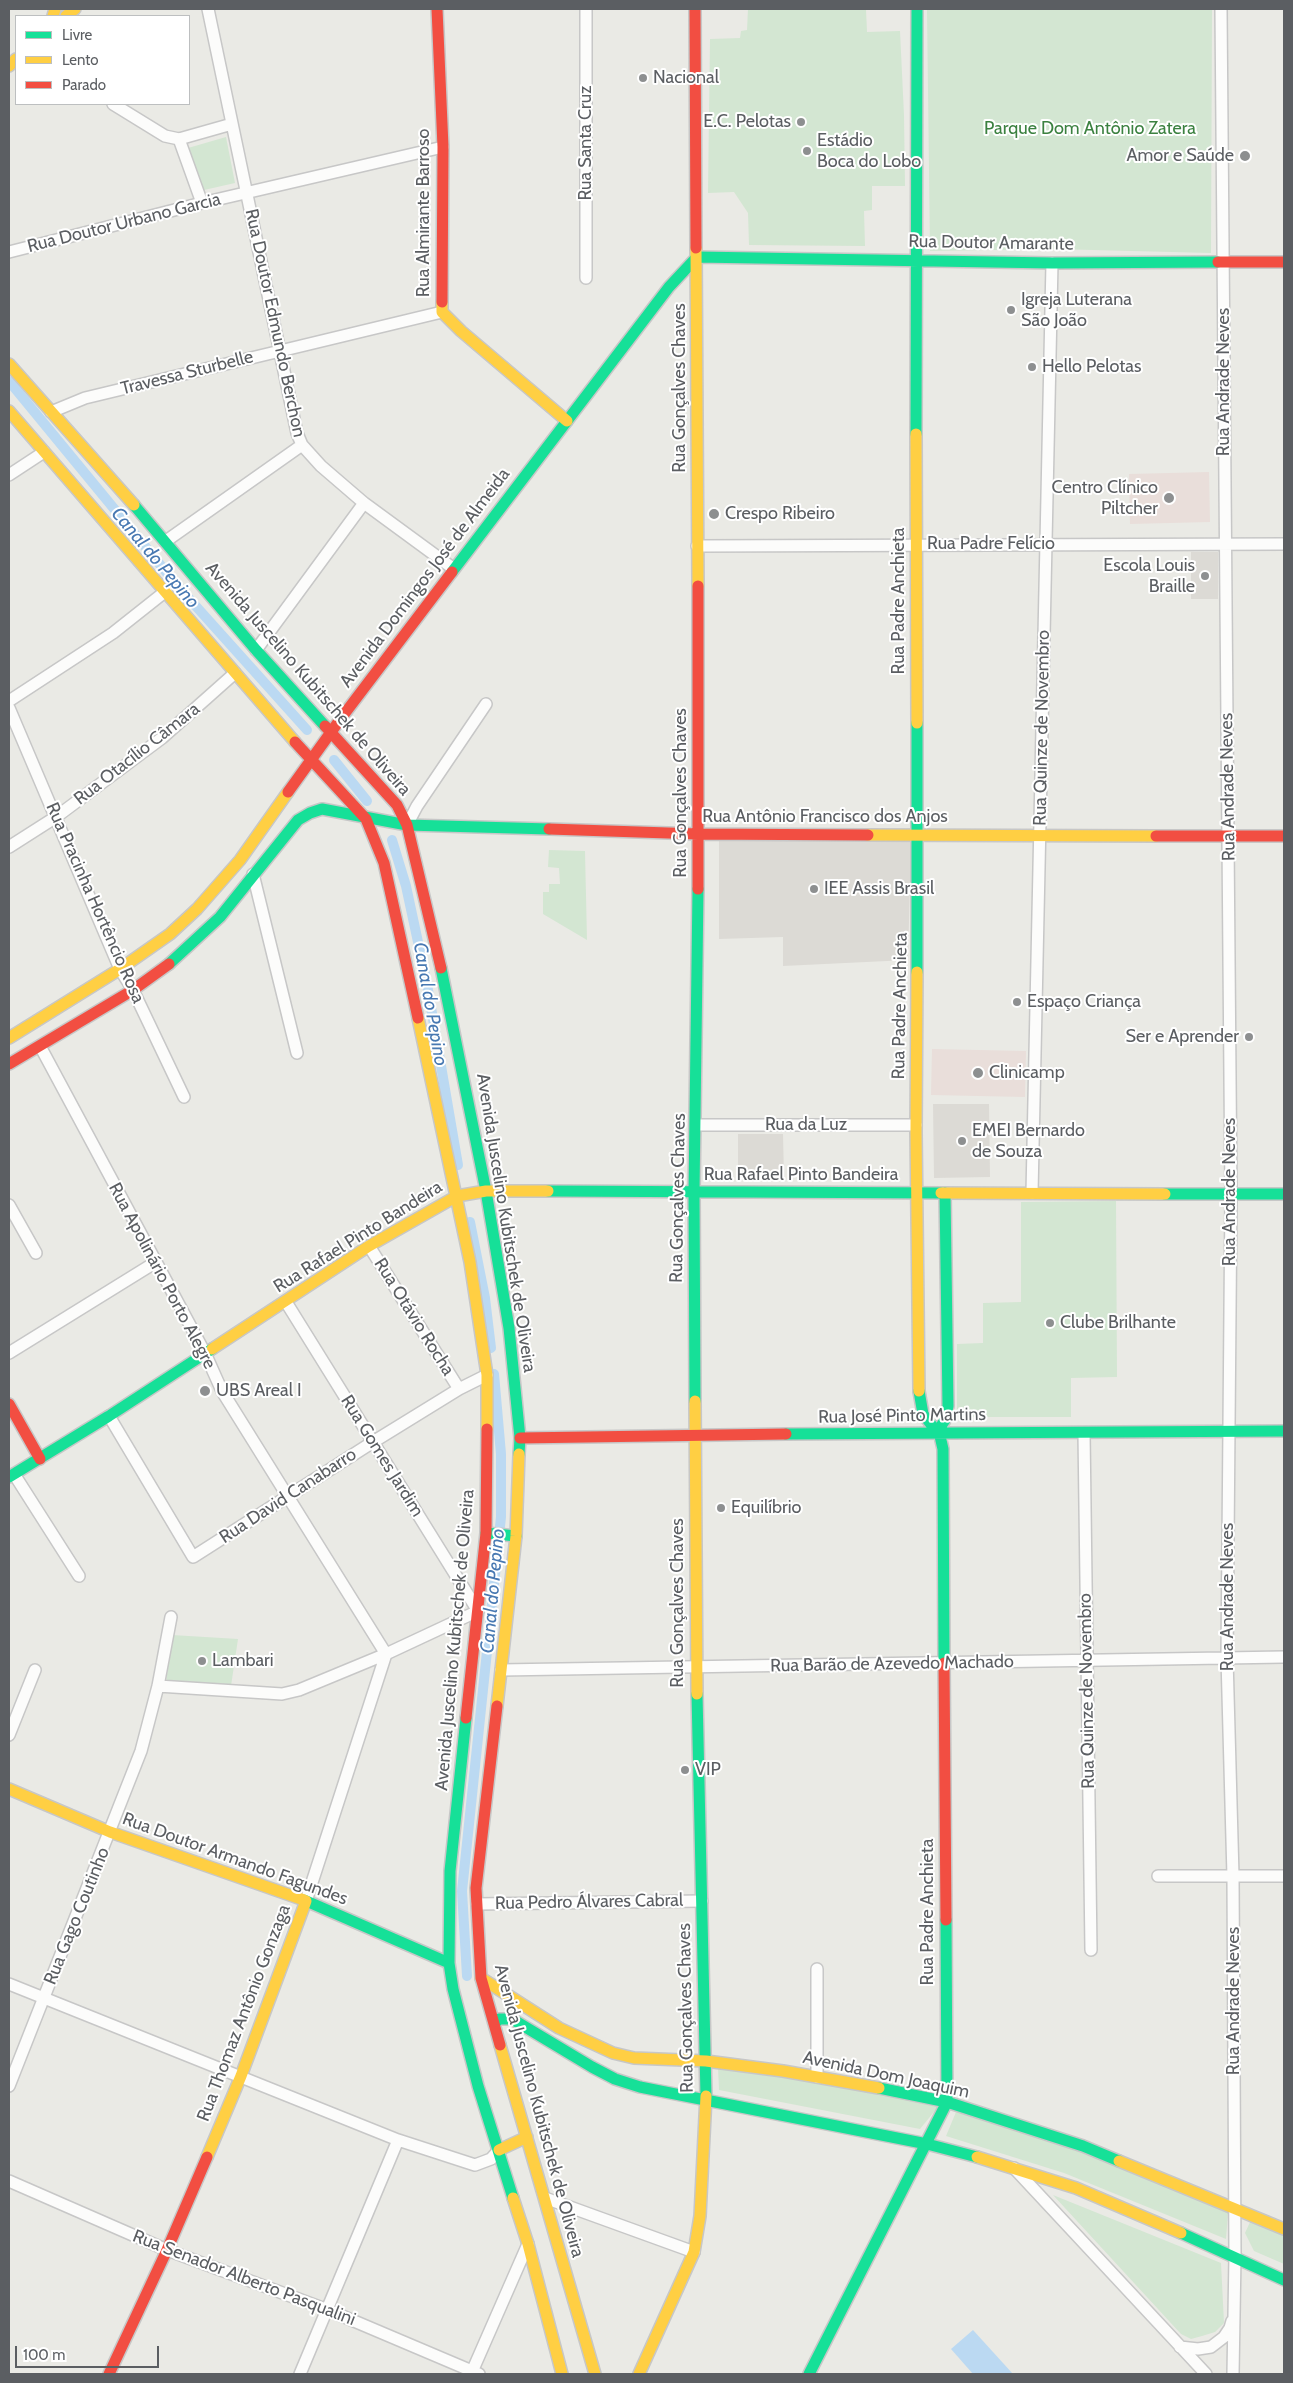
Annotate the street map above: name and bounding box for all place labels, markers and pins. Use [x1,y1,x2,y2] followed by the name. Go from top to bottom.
[653,67,719,89] place label: Nacional
[637,72,649,84] marker: Nacional
[703,111,791,133] place label: E.C. Pelotas
[795,116,807,128] marker: E.C. Pelotas
[817,130,921,172] place label: Estádio Boca do Lobo
[801,145,813,157] marker: Estádio Boca do Lobo
[1126,145,1234,167] place label: Amor e Saúde
[1238,149,1252,163] marker: Amor e Saúde
[1021,289,1132,332] place label: Igreja Luterana São João
[1005,304,1017,316] marker: Igreja Luterana São João
[1042,356,1141,378] place label: Hello Pelotas
[1026,361,1038,373] marker: Hello Pelotas
[1052,477,1158,520] place label: Centro Clínico Piltcher
[1162,491,1176,505] marker: Centro Clínico Piltcher
[725,503,835,525] place label: Crespo Ribeiro
[707,507,721,521] marker: Crespo Ribeiro
[1103,555,1195,598] place label: Escola Louis Braille
[1199,570,1211,582] marker: Escola Louis Braille
[824,878,934,900] place label: IEE Assis Brasil
[808,883,820,895] marker: IEE Assis Brasil
[1027,991,1141,1013] place label: Espaço Criança
[1011,996,1023,1008] marker: Espaço Criança
[1126,1026,1239,1048] place label: Ser e Aprender
[1243,1031,1255,1043] marker: Ser e Aprender
[989,1062,1065,1084] place label: Clinicamp
[971,1066,985,1080] marker: Clinicamp
[972,1120,1085,1162] place label: EMEI Bernardo de Souza
[956,1135,968,1147] marker: EMEI Bernardo de Souza
[1060,1312,1176,1334] place label: Clube Brilhante
[1044,1317,1056,1329] marker: Clube Brilhante
[216,1380,302,1402] place label: UBS Areal I
[198,1384,212,1398] marker: UBS Areal I
[731,1497,801,1519] place label: Equilíbrio
[715,1502,727,1514] marker: Equilíbrio
[212,1650,274,1672] place label: Lambari
[196,1655,208,1667] marker: Lambari
[695,1759,721,1781] place label: VIP
[679,1764,691,1776] marker: VIP

